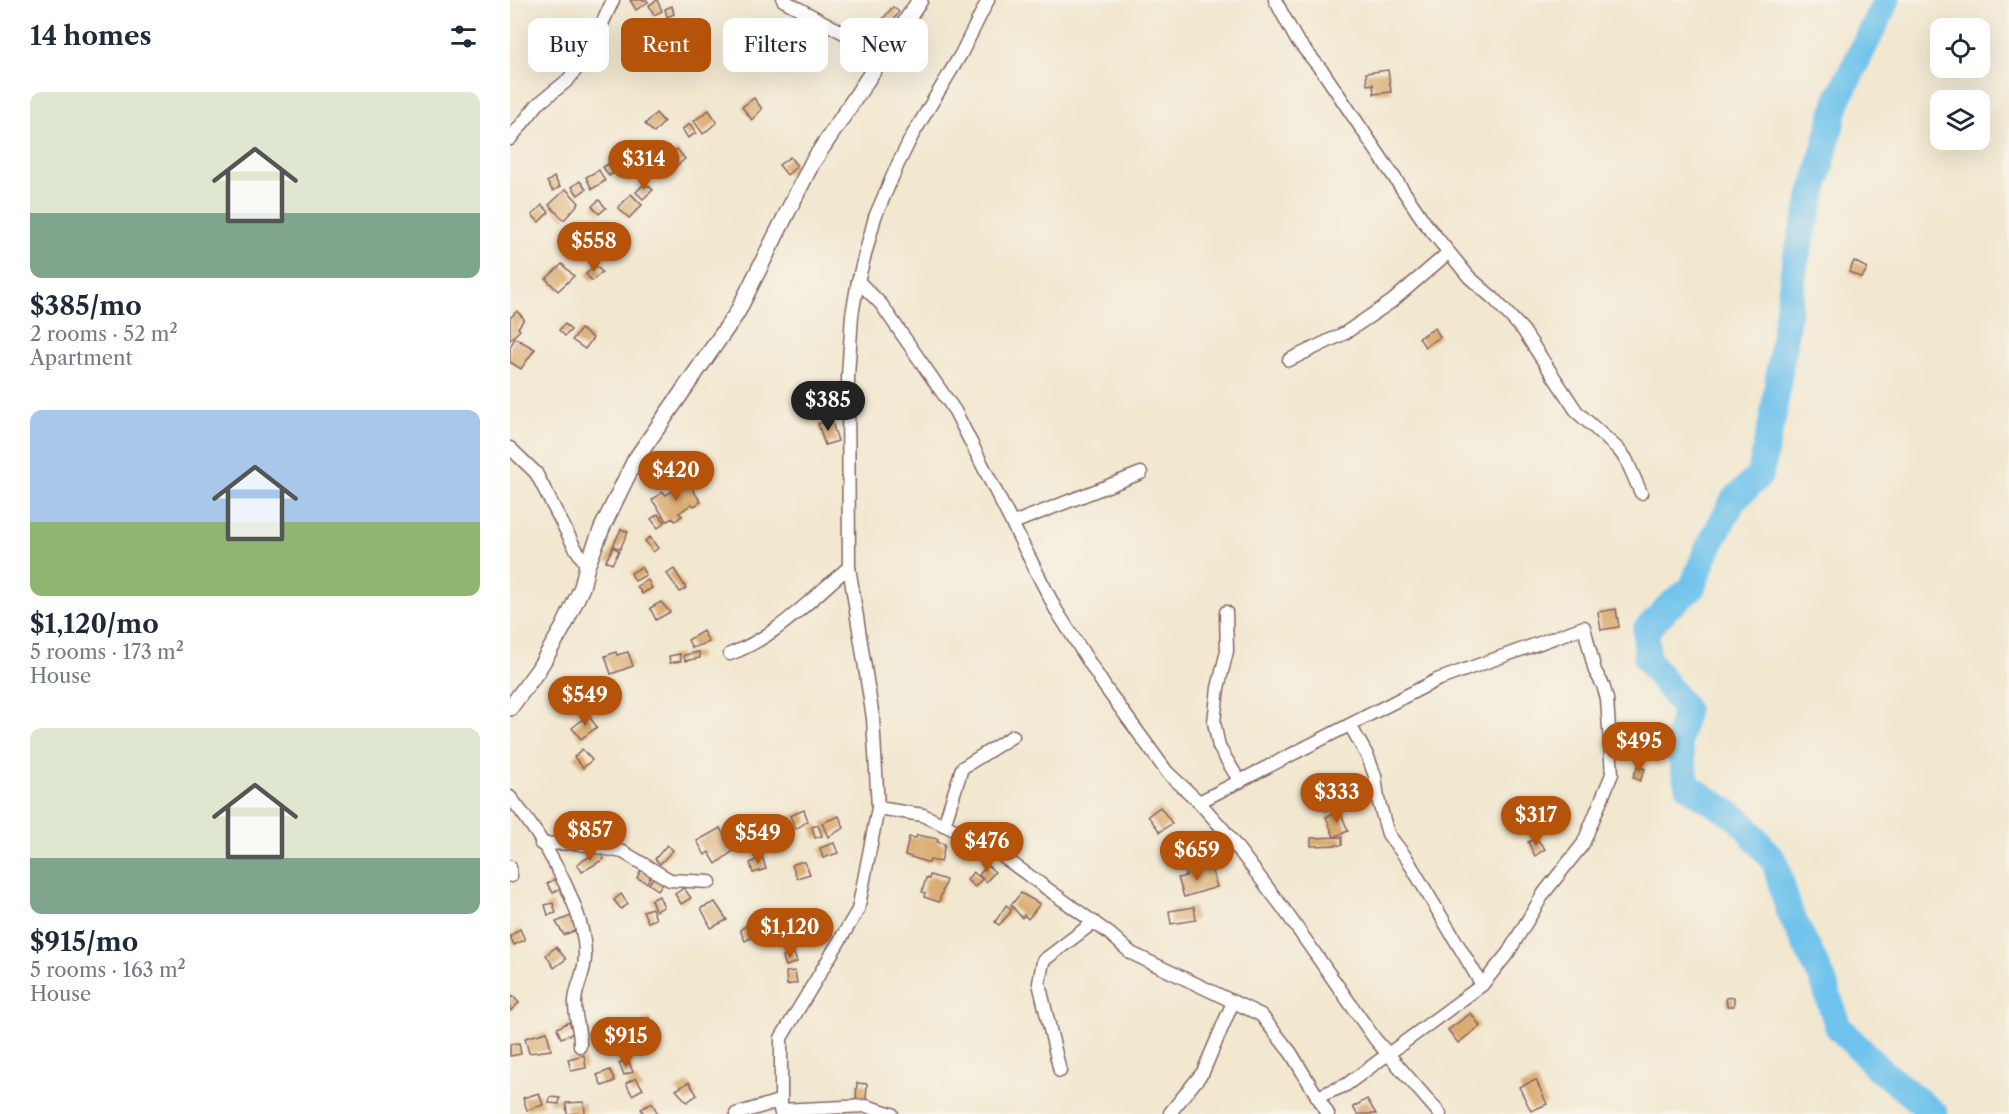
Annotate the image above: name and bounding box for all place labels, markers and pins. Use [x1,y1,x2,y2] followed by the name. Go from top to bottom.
[608,140,680,191] pin: $314
[558,222,630,273] pin: $558
[792,381,864,432] pin: $385
[640,451,712,502] pin: $420
[549,676,621,727] pin: $549
[1603,722,1675,773] pin: $495
[1301,773,1373,824] pin: $333
[1500,796,1572,847] pin: $317
[554,811,626,862] pin: $857
[722,814,794,865] pin: $549
[951,822,1023,873] pin: $476
[1161,831,1233,882] pin: $659
[741,908,839,959] pin: $1,120
[590,1017,662,1068] pin: $915

